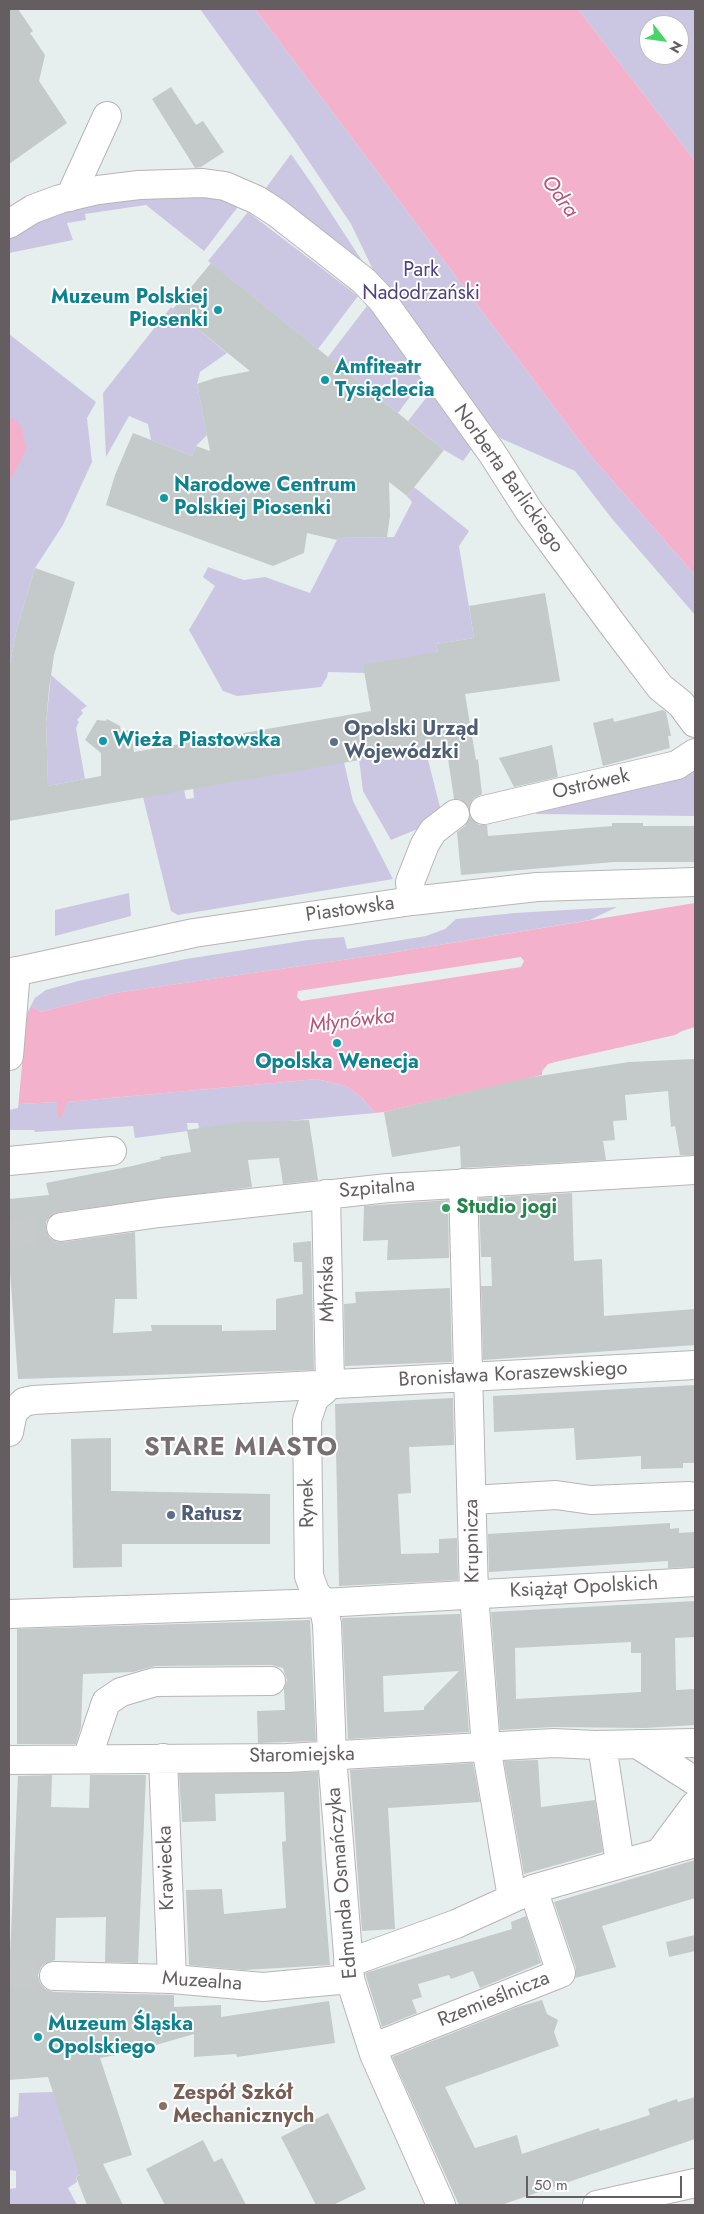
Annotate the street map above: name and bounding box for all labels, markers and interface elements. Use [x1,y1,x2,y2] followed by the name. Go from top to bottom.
[639,15,689,65] north arrow
[665,37,688,57] text: N
[535,171,583,223] water label: Odra
[362,259,480,306] park label: Park Nadodrzański
[51,286,208,333] place label: Muzeum Polskiej Piosenki
[212,304,224,316] marker: Muzeum Polskiej Piosenki
[335,356,434,403] place label: Amfiteatr Tysiąclecia
[319,374,331,386] marker: Amfiteatr Tysiąclecia
[448,400,568,558] street label: Norberta Barlickiego
[174,474,356,521] place label: Narodowe Centrum Polskiej Piosenki
[158,492,170,504] marker: Narodowe Centrum Polskiej Piosenki
[344,718,479,765] place label: Opolski Urząd Wojewódzki
[113,729,281,753] place label: Wieża Piastowska
[97,735,109,747] marker: Wieża Piastowska
[328,736,340,748] marker: Opolski Urząd Wojewódzki
[550,765,632,805] street label: Ostrówek
[304,892,396,928] street label: Piastowska
[308,1004,396,1040] water label: Młynówka
[331,1037,343,1049] marker: Opolska Wenecja
[255,1051,419,1075] place label: Opolska Wenecja
[338,1174,416,1204] street label: Szpitalna
[456,1196,557,1220] place label: Studio jogi
[440,1202,452,1214] marker: Studio jogi
[315,1256,341,1322] street label: Młyńska
[398,1357,628,1393] street label: Bronisława Koraszewskiego
[143,1434,339,1464] district label: STARE MIASTO
[296,1478,320,1528] street label: Rynek
[460,1499,486,1583] street label: Krupnicza
[181,1503,242,1527] place label: Ratusz
[165,1509,177,1521] marker: Ratusz
[509,1572,659,1604] street label: Książąt Opolskich
[249,1743,355,1769] street label: Staromiejska
[323,1786,363,1980] street label: Edmunda Osmańczyka
[154,1825,180,1911] street label: Krawiecka
[161,1967,243,1997] street label: Muzealna
[435,1967,553,2033] street label: Rzemieślnicza
[48,2013,193,2060] place label: Muzeum Śląska Opolskiego
[32,2031,44,2043] marker: Muzeum Śląska Opolskiego
[173,2082,314,2129] place label: Zespół Szkół Mechanicznych
[157,2100,169,2112] marker: Zespół Szkół Mechanicznych
[529,2166,685,2198] scale bar
[534,2174,568,2196] text: 50 m

